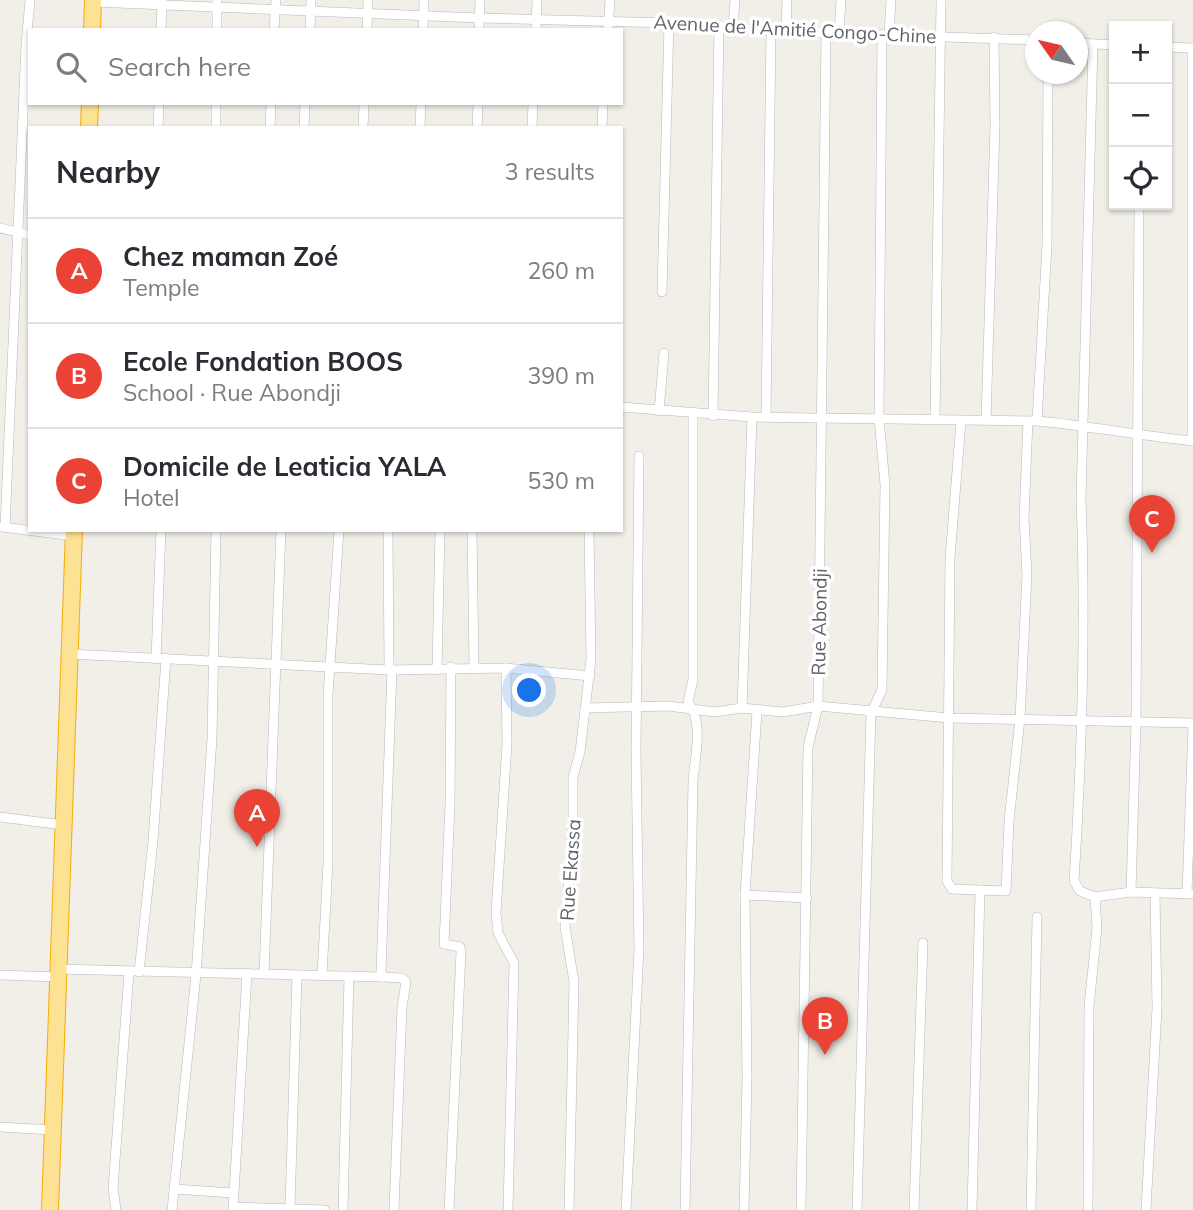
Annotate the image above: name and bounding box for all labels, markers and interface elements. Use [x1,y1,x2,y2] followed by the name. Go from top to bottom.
[653,10,937,48] street label: Avenue de l'Amitié Congo-Chine
[1025,21,1088,84] north arrow
[1109,21,1172,210] map controls
[1109,21,1172,84] button: +
[28,28,623,105] search box
[52,48,90,86] icon: search
[108,50,251,83] text: Search here
[1109,84,1172,147] button: −
[1109,147,1172,210] button: locate
[56,153,160,191] text: Nearby
[505,157,595,186] text: 3 results
[123,240,338,273] text: Chez maman Zoé
[70,256,88,285] text: A
[527,256,595,285] text: 260 m
[123,273,200,302] text: Temple
[123,345,403,378] text: Ecole Fondation BOOS
[71,361,87,390] text: B
[527,361,595,390] text: 390 m
[123,378,341,407] text: School · Rue Abondji
[123,450,446,483] text: Domicile de Leaticia YALA
[71,466,87,495] text: C
[527,466,595,495] text: 530 m
[123,483,180,512] text: Hotel
[1129,495,1175,553] pin: C
[806,568,832,676] street label: Rue Abondji
[512,673,546,707] your location
[234,789,280,847] pin: A
[554,818,586,922] street label: Rue Ekassa
[802,997,848,1055] pin: B

